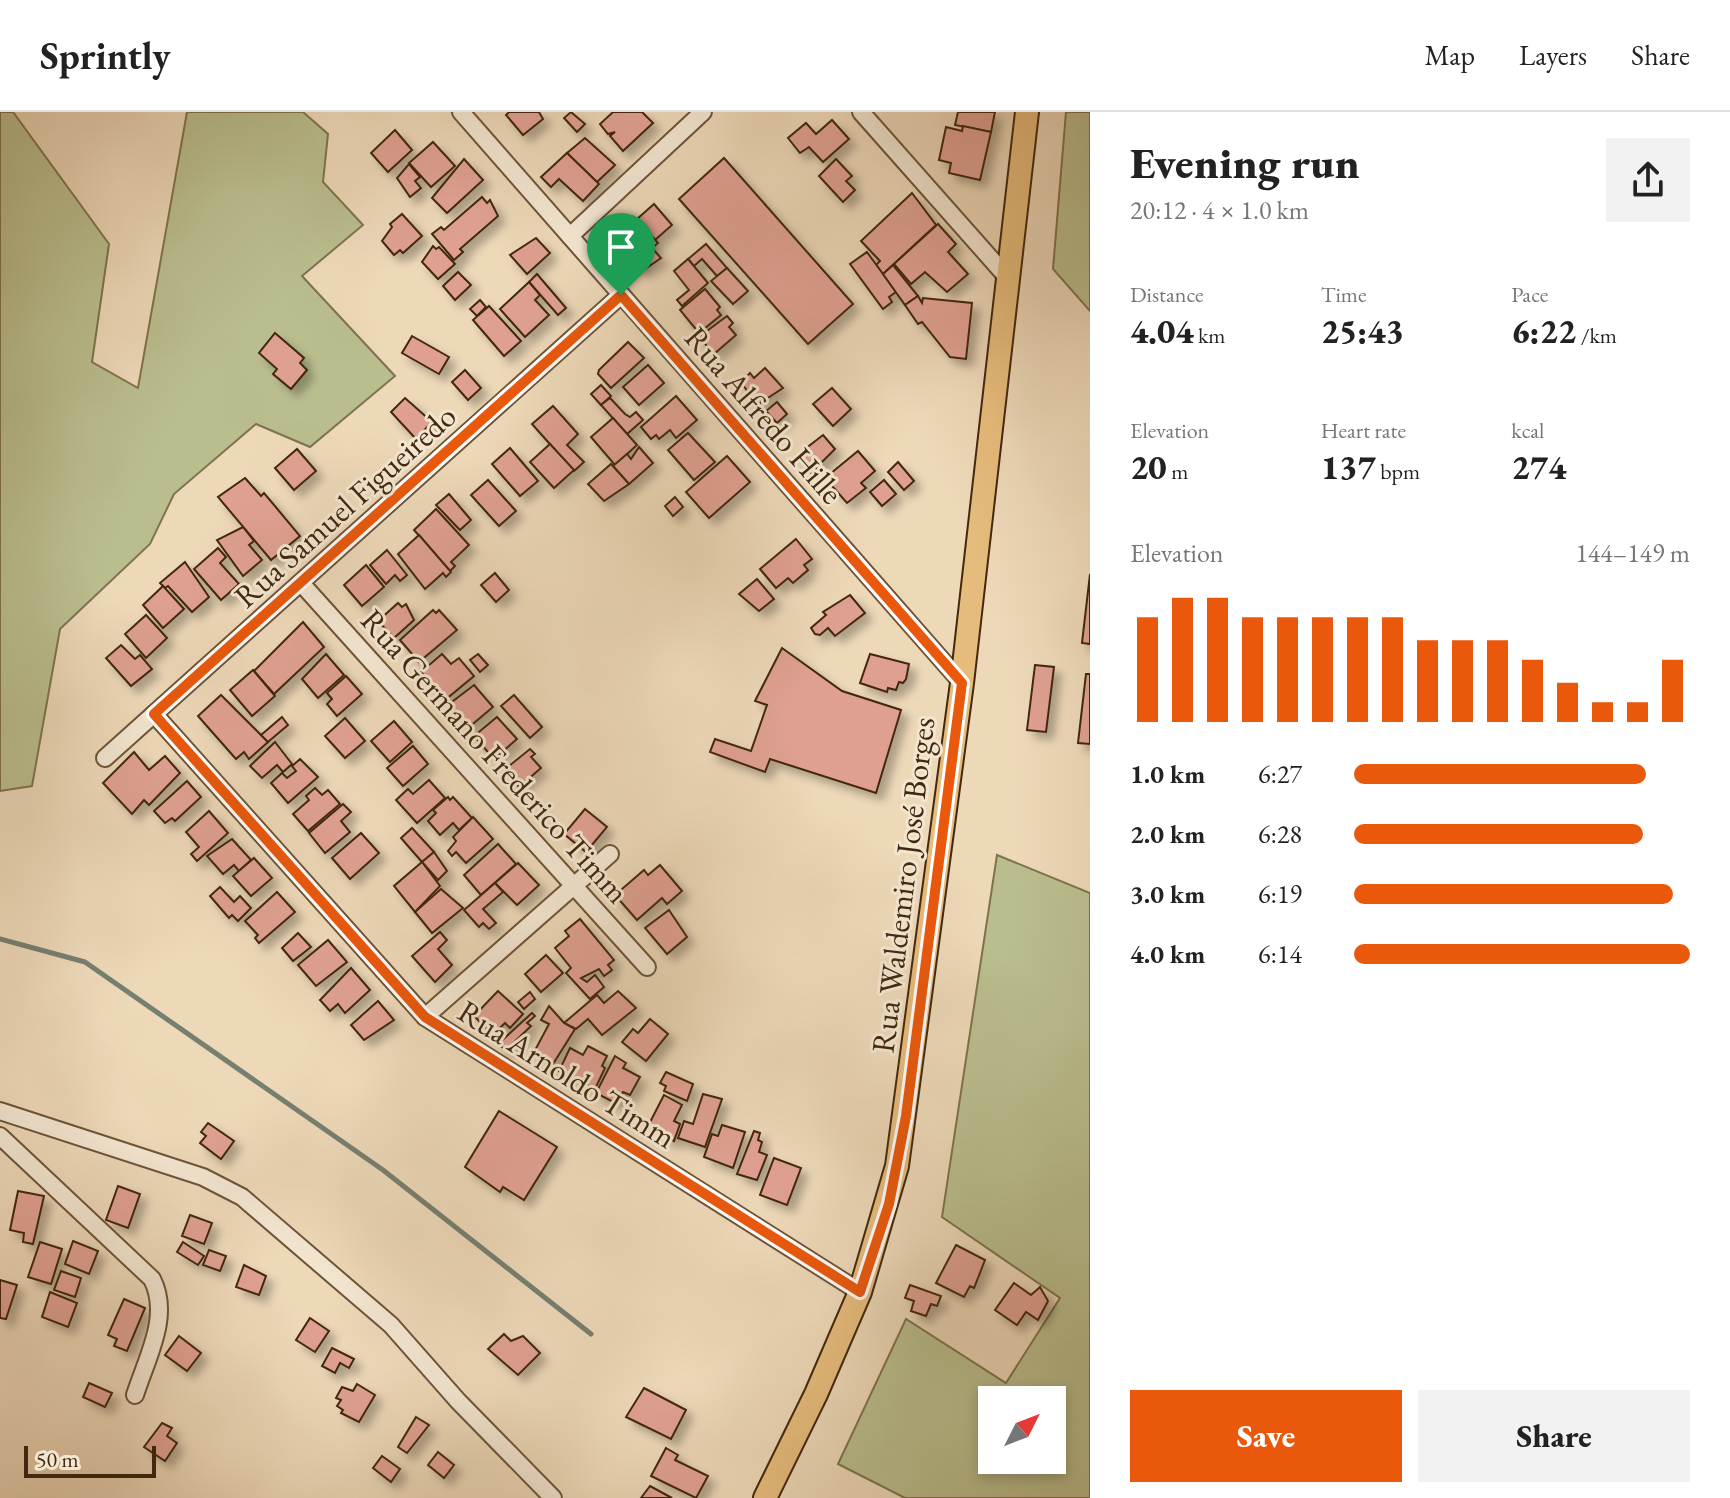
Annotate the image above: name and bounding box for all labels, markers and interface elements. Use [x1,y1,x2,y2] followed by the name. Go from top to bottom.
[40,31,170,80] text: Sprintly
[1425,37,1475,73] text: Map
[1519,37,1587,73] text: Layers
[1631,37,1690,73] text: Share
[1130,134,1360,191] text: Evening run
[1606,138,1690,222] button: share
[1130,193,1309,227] text: 20:12 · 4 × 1.0 km
[587,213,655,295] pin
[599,225,643,269] icon: arrive
[1130,280,1203,309] text: Distance
[1321,280,1366,309] text: Time
[1511,280,1548,309] text: Pace
[1130,309,1194,353] text: 4.04
[1321,309,1404,353] text: 25:43
[1511,309,1576,353] text: 6:22
[675,318,853,512] street label: Rua Alfredo Hille
[1194,321,1225,350] text: km
[1576,321,1617,350] text: /km
[225,395,465,617] street label: Rua Samuel Figueiredo
[1130,416,1209,445] text: Elevation
[1321,416,1406,445] text: Heart rate
[1511,416,1544,445] text: kcal
[1130,445,1167,489] text: 20
[1321,445,1376,489] text: 137
[1511,445,1566,489] text: 274
[1167,457,1188,486] text: m
[1376,457,1420,486] text: bpm
[1130,536,1224,570] text: Elevation
[1575,536,1690,570] text: 144–149 m
[351,600,639,912] street label: Rua Germano Frederico Timm
[862,715,944,1055] street label: Rua Waldemiro José Borges
[1130,757,1205,791] text: 1.0 km
[1258,757,1302,791] text: 6:27
[1130,817,1205,851] text: 2.0 km
[1258,817,1302,851] text: 6:28
[1130,877,1205,911] text: 3.0 km
[1258,877,1302,911] text: 6:19
[1130,937,1205,971] text: 4.0 km
[1258,937,1302,971] text: 6:14
[450,990,684,1158] street label: Rua Arnoldo Timm
[978,1386,1066,1474] north arrow
[978,1386,1066,1474] map controls
[1130,1390,1402,1482] button: Save
[1418,1390,1690,1482] button: Share
[24,1442,156,1478] scale bar
[36,1445,79,1474] text: 50 m

